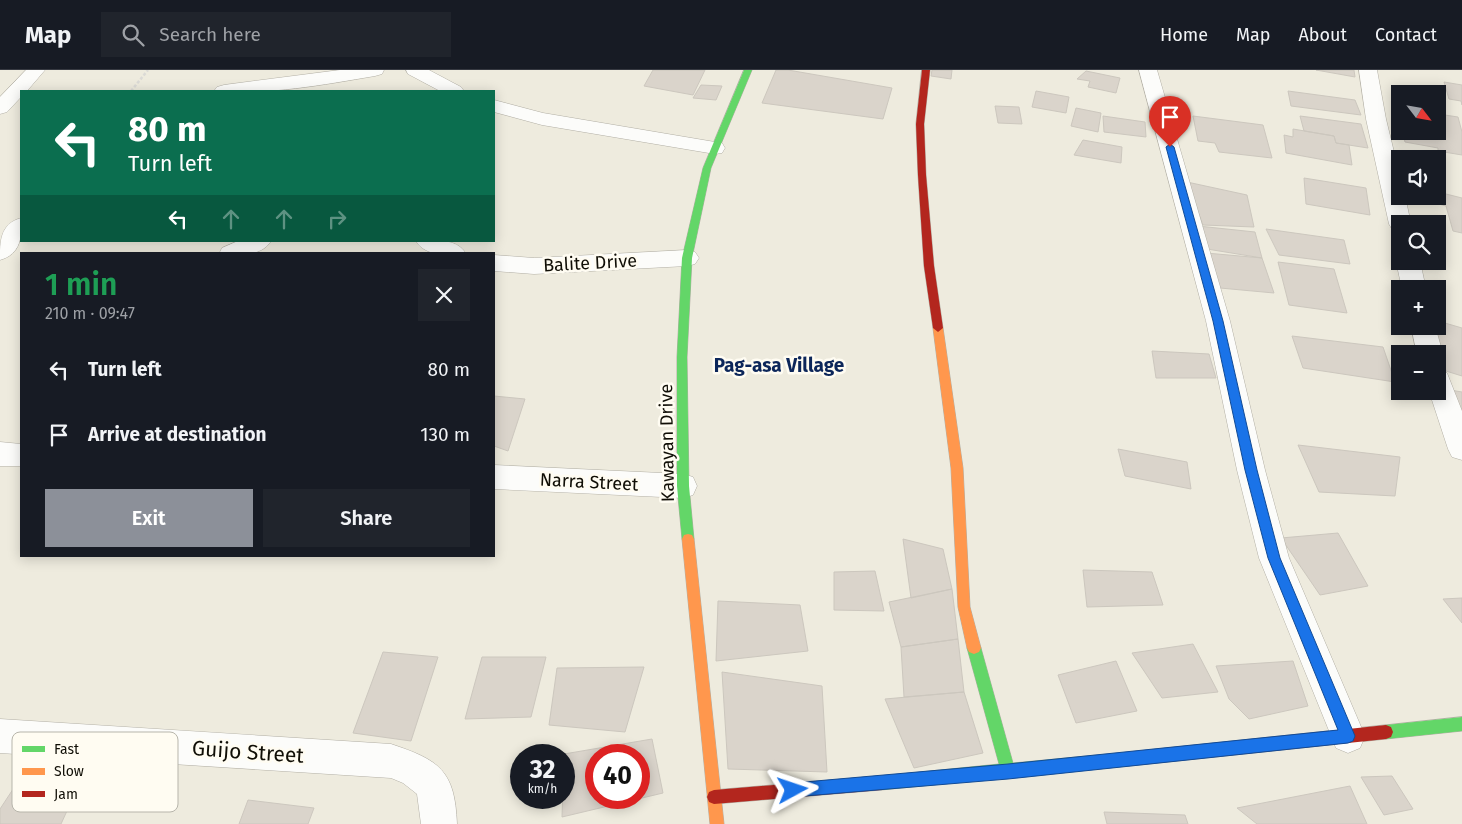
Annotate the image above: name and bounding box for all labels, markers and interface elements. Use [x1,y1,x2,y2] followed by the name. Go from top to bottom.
[101,12,451,57] search box
[25,21,71,49] text: Map
[119,21,147,49] icon: search
[159,23,261,46] text: Search here
[1160,24,1208,46] text: Home
[1236,24,1270,46] text: Map
[1298,24,1347,46] text: About
[1375,24,1437,46] text: Contact
[1391,85,1446,140] north arrow
[1391,85,1446,400] map controls
[1149,96,1191,147] pin
[1156,103,1184,131] icon: arrive
[128,108,207,150] text: 80 m
[45,110,110,175] icon: left
[128,150,212,177] text: Turn left
[1391,150,1446,205] button: sound
[164,205,192,233] icon: left
[217,205,245,233] icon: ahead
[270,205,298,233] icon: ahead
[323,205,351,233] icon: right
[1391,215,1446,270] button: search
[543,250,637,276] street label: Balite Drive
[45,267,117,303] text: 1 min
[418,269,470,321] button: close
[1391,280,1446,335] button: +
[45,304,135,323] text: 210 m · 09:47
[1391,345,1446,400] button: −
[714,354,844,377] district label: Pag-asa Village
[45,356,73,384] icon: left
[88,358,162,381] text: Turn left
[428,358,470,381] text: 80 m
[655,384,679,502] street label: Kawayan Drive
[45,421,73,449] icon: arrive
[88,423,267,446] text: Arrive at destination
[420,423,470,446] text: 130 m
[539,468,639,496] street label: Narra Street
[45,489,253,547] button: Exit
[263,489,470,547] button: Share
[12,732,178,812] legend
[191,735,305,769] street label: Guijo Street
[54,741,80,758] text: Fast
[585,744,650,809] speed limit sign: 40
[530,755,555,785] text: 32
[54,763,84,780] text: Slow
[766,763,818,815] position arrow
[528,782,557,796] text: km/h
[54,786,78,803] text: Jam

